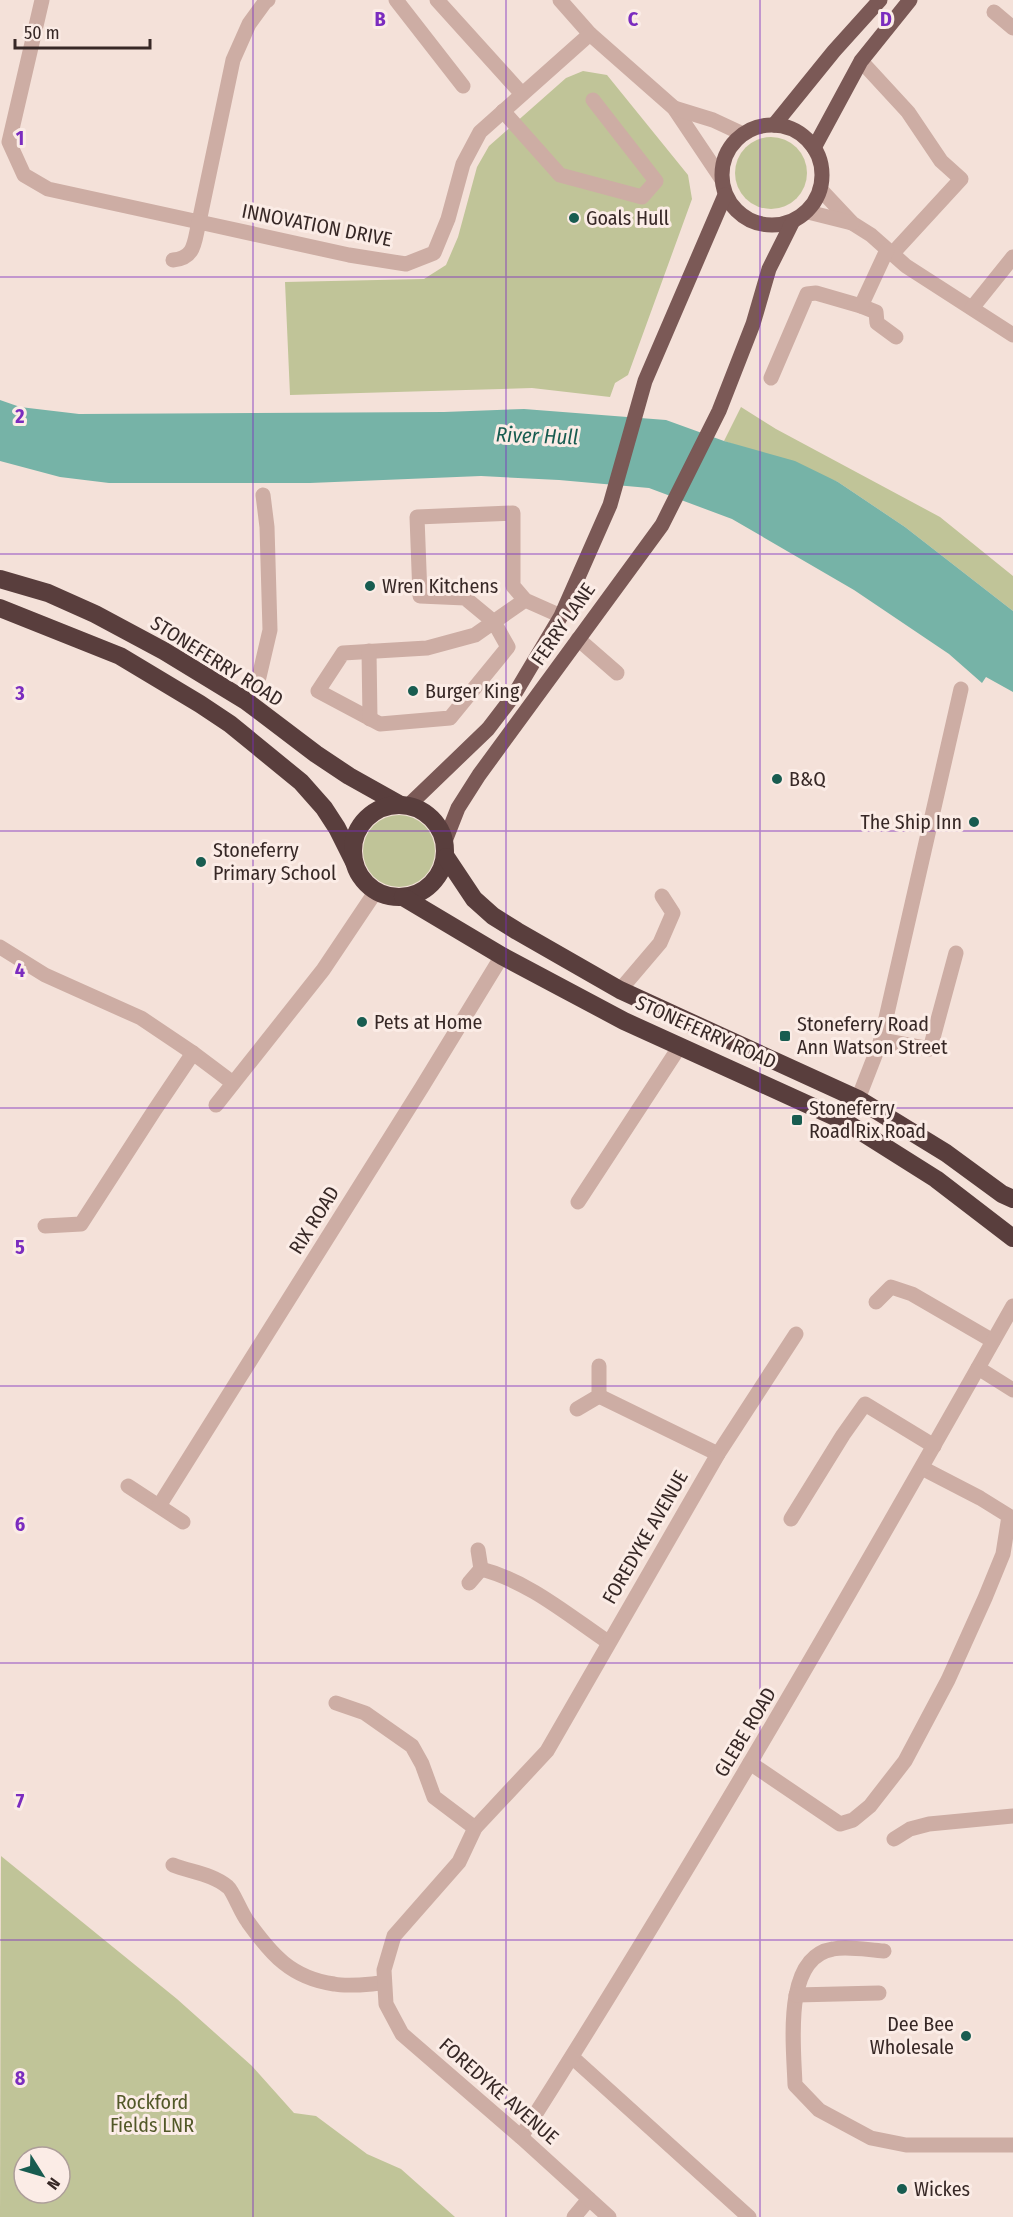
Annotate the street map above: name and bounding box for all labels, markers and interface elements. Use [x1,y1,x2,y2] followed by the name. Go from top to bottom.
[374,7,386,31] text: B
[628,7,639,31] text: C
[880,7,892,31] text: D
[15,12,150,50] scale bar
[24,22,60,44] text: 50 m
[16,126,24,150] text: 1
[240,199,394,251] street label: INNOVATION DRIVE
[586,206,669,230] place label: Goals Hull
[567,211,581,225] marker: Goals Hull
[14,404,25,428] text: 2
[495,422,579,450] water label: River Hull
[382,574,498,598] place label: Wren Kitchens
[526,578,600,670] street label: FERRY LANE
[363,579,377,593] marker: Wren Kitchens
[146,611,288,711] street label: STONEFERRY ROAD
[425,679,520,703] place label: Burger King
[14,681,25,705] text: 3
[406,684,420,698] marker: Burger King
[789,767,826,791] place label: B&Q
[770,772,784,786] marker: B&Q
[860,810,962,834] place label: The Ship Inn
[967,815,981,829] marker: The Ship Inn
[213,838,336,885] place label: Stoneferry Primary School
[194,855,208,869] marker: Stoneferry Primary School
[15,958,25,982] text: 4
[632,990,780,1074] street label: STONEFERRY ROAD
[374,1010,482,1034] place label: Pets at Home
[797,1012,948,1059] place label: Stoneferry Road Ann Watson Street
[355,1015,369,1029] marker: Pets at Home
[778,1029,792,1043] marker: Stoneferry Road Ann Watson Street
[809,1096,926,1143] place label: Stoneferry Road Rix Road
[790,1113,804,1127] marker: Stoneferry Road Rix Road
[284,1181,344,1259] street label: RIX ROAD
[15,1235,25,1259] text: 5
[597,1466,693,1608] street label: FOREDYKE AVENUE
[15,1512,25,1536] text: 6
[709,1683,781,1781] street label: GLEBE ROAD
[16,1789,25,1813] text: 7
[870,2012,954,2059] place label: Dee Bee Wholesale
[959,2029,973,2043] marker: Dee Bee Wholesale
[435,2033,563,2149] street label: FOREDYKE AVENUE
[15,2066,26,2090] text: 8
[110,2090,194,2137] park label: Rockford Fields LNR
[12,2145,72,2205] north arrow
[43,2174,64,2193] text: N
[914,2177,970,2201] place label: Wickes
[895,2182,909,2196] marker: Wickes

